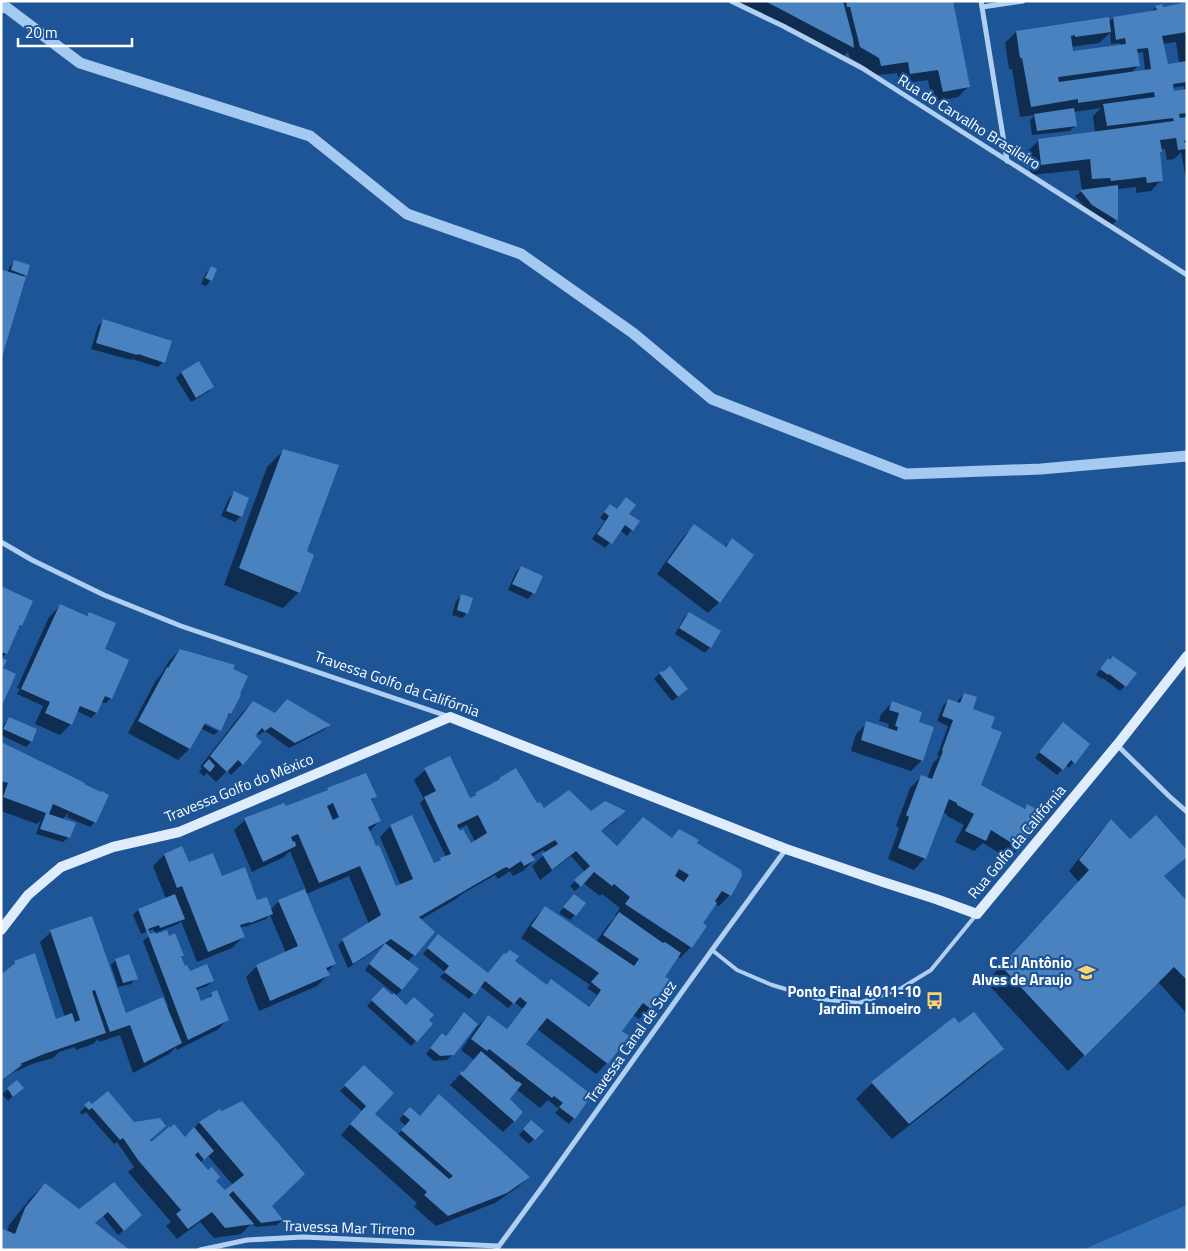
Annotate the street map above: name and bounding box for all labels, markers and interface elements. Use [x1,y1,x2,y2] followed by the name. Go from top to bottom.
[18,15,131,47] scale bar
[25,21,58,44] text: 20 m
[893,68,1045,175] street label: Rua do Carvalho Brasileiro
[311,644,483,723] street label: Travessa Golfo da Califórnia
[161,747,317,828] street label: Travessa Golfo do México
[962,779,1072,904] street label: Rua Golfo da Califórnia
[972,951,1072,991] place label: C.E.I Antônio Alves de Araujo
[1076,962,1096,982] school or university icon: C.E.I Antônio Alves de Araujo
[579,975,682,1108] street label: Travessa Canal de Suez
[787,980,922,1020] place label: Ponto Final 4011-10 Jardim Limoeiro
[925,991,945,1011] bus stop icon: Ponto Final 4011-10 Jardim Limoeiro
[283,1214,416,1241] street label: Travessa Mar Tirreno

